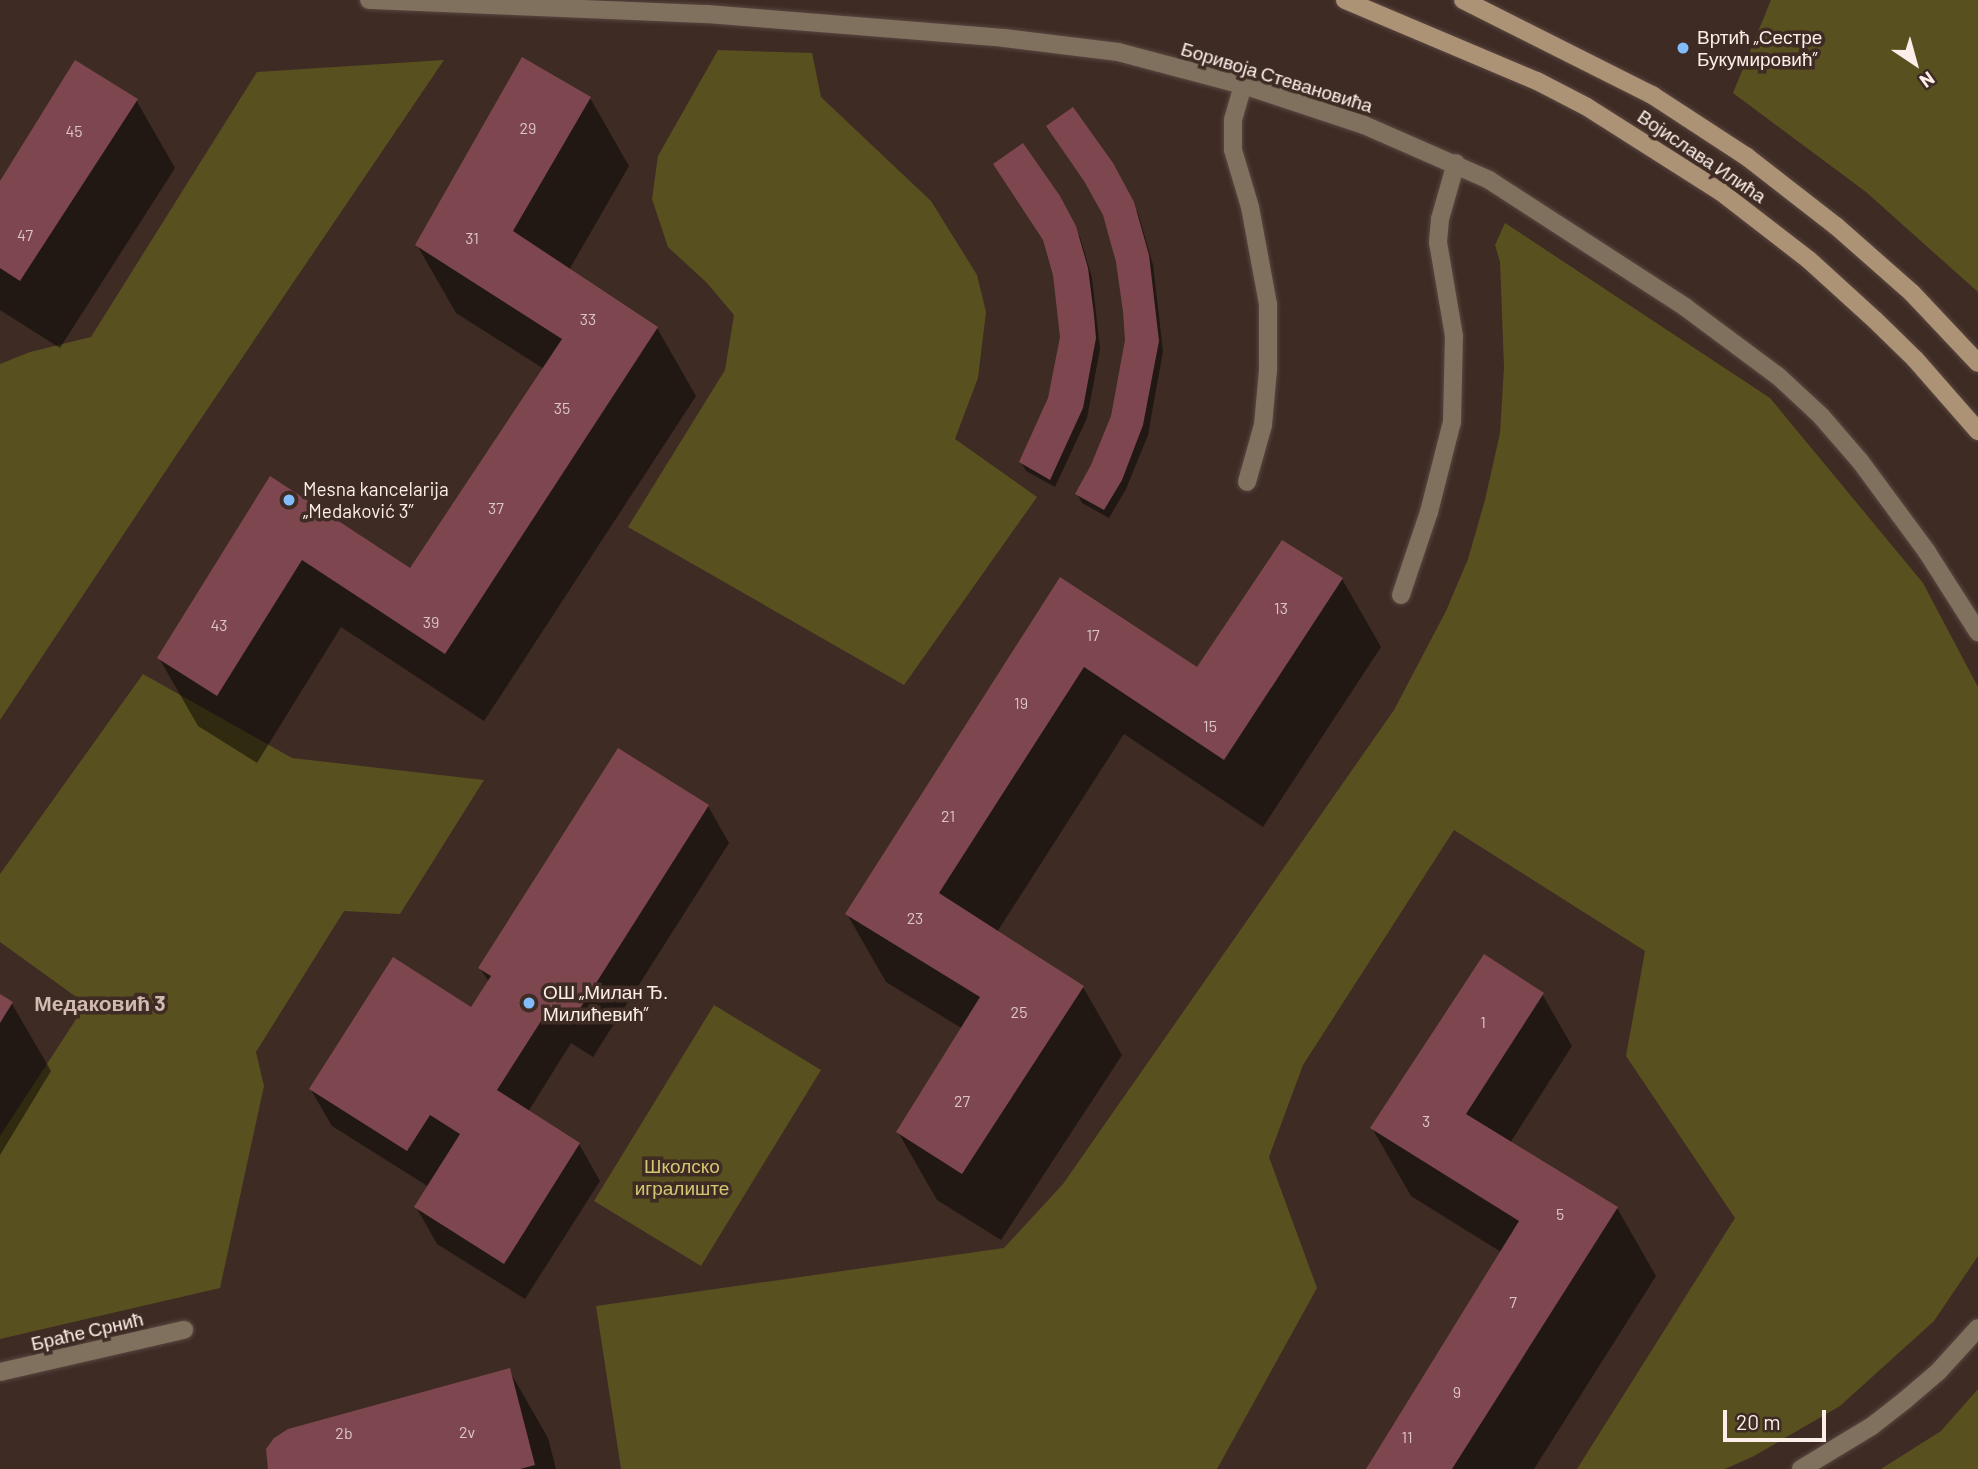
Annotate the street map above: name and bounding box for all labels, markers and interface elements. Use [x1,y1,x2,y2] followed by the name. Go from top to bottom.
[1697,26,1822,70] place label: Вртић „Сестре Букумировић”
[1880,28,1950,98] north arrow
[1178,37,1376,117] street label: Боривоја Стевановића
[1675,40,1691,56] marker: Вртић „Сестре Букумировић”
[1916,67,1940,93] text: N
[1633,105,1771,207] street label: Војислава Илића
[520,118,536,138] house number: 29
[65,121,83,141] house number: 45
[17,225,33,245] house number: 47
[465,228,479,248] house number: 31
[580,309,596,329] house number: 33
[554,398,570,418] house number: 35
[303,478,449,522] place label: Mesna kancelarija „Medaković 3”
[281,492,297,508] marker: Mesna kancelarija „Medaković 3”
[488,498,504,518] house number: 37
[1274,598,1288,618] house number: 13
[423,612,439,632] house number: 39
[210,615,228,635] house number: 43
[1086,625,1100,645] house number: 17
[1014,693,1028,713] house number: 19
[1203,716,1217,736] house number: 15
[941,806,955,826] house number: 21
[907,908,923,928] house number: 23
[543,981,668,1025] place label: ОШ „Милан Ђ. Милићевић”
[34,990,166,1016] district label: Медаковић 3
[521,995,537,1011] marker: ОШ „Милан Ђ. Милићевић”
[1011,1002,1027,1022] house number: 25
[1480,1012,1486,1032] house number: 1
[954,1091,970,1111] house number: 27
[1422,1111,1430,1131] house number: 3
[635,1155,729,1199] park label: Школско игралиште
[1556,1204,1564,1224] house number: 5
[1509,1292,1517,1312] house number: 7
[29,1307,145,1355] street label: Браће Срнић
[1453,1382,1461,1402] house number: 9
[1726,1396,1829,1440] scale bar
[1736,1409,1781,1434] text: 20 m
[459,1422,475,1442] house number: 2v
[335,1423,353,1443] house number: 2b
[1401,1427,1413,1447] house number: 11

